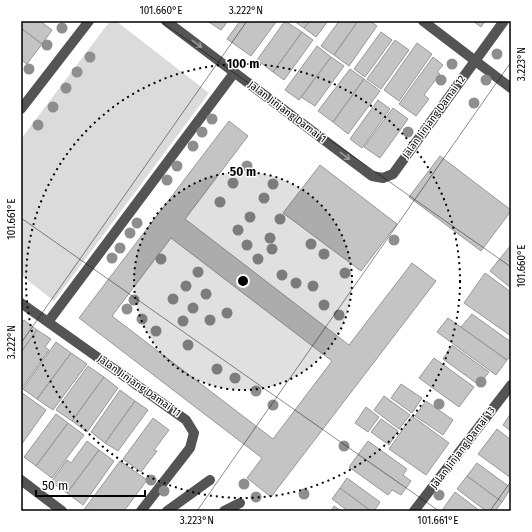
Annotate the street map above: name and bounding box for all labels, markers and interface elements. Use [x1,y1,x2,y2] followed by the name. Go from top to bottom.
[139,5,183,17] text: 101.660°E
[229,5,263,17] text: 3.222°N
[191,40,202,49] one-way arrow
[516,47,528,81] text: 3.223°N
[227,57,259,71] text: 100 m
[400,73,468,161] street label: Jalan Jinjang Damai 12
[246,79,328,145] street label: Jalan Jinjang Damai 1
[340,152,351,161] one-way arrow
[230,165,256,179] text: 50 m
[6,198,18,240] text: 101.661°E
[516,244,528,288] text: 101.660°E
[236,274,250,288] centre of rings
[6,325,18,359] text: 3.222°N
[95,353,183,419] street label: Jalan Jinjang Damai 11
[428,405,498,491] street label: Jalan Jinjang Damai 13
[36,472,145,498] scale bar
[42,479,68,493] text: 50 m
[180,515,214,527] text: 3.223°N
[417,515,459,527] text: 101.661°E

